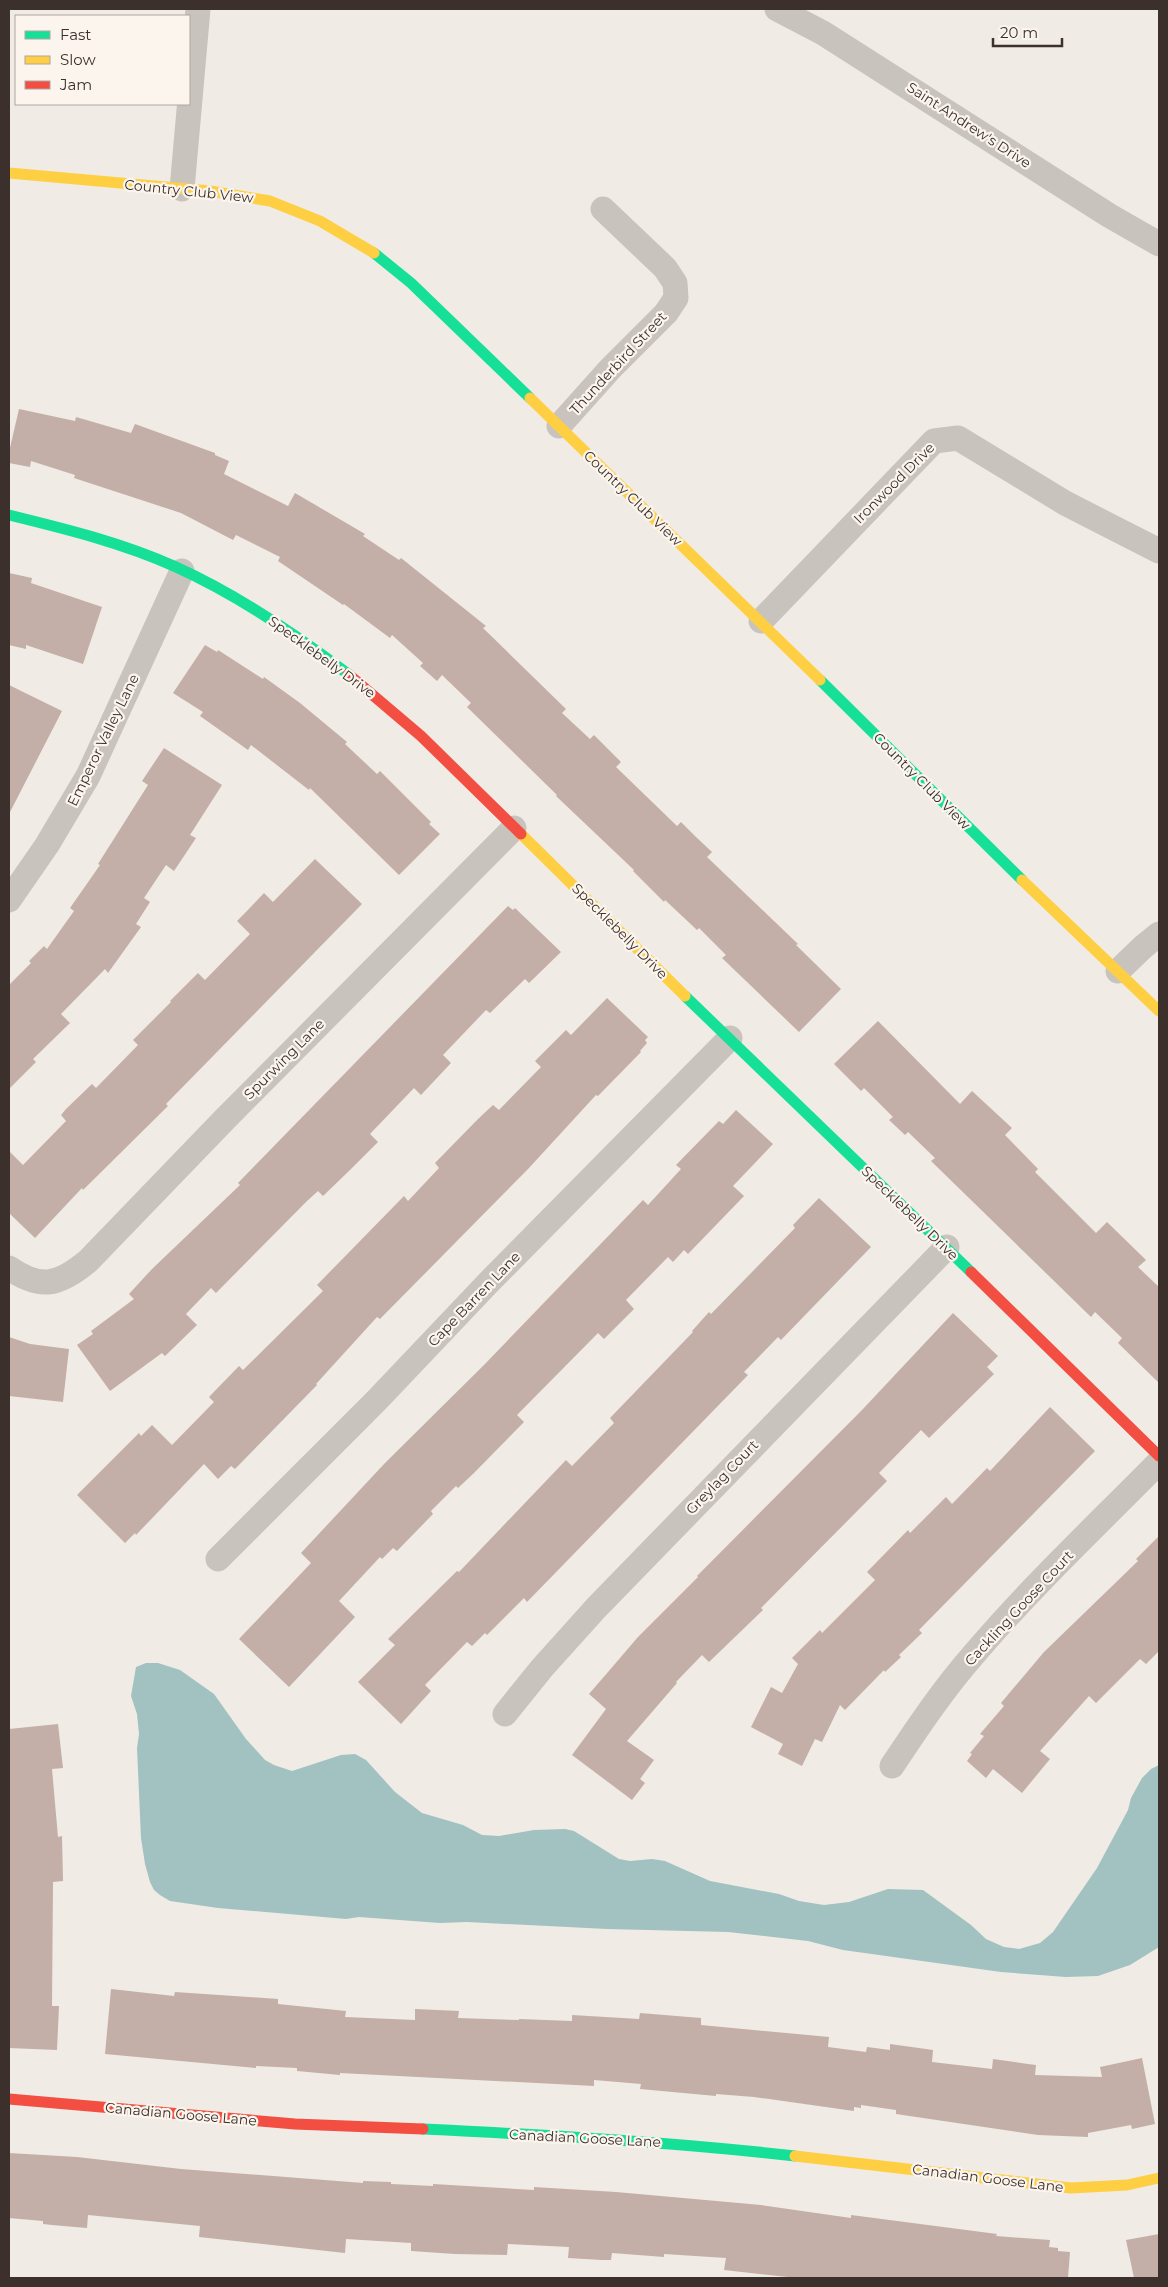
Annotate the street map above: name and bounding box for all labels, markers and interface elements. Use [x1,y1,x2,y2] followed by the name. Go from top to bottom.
[15,15,190,105] legend
[993,15,1062,47] scale bar
[1000,23,1038,42] text: 20 m
[60,25,91,44] text: Fast
[60,50,96,69] text: Slow
[59,75,92,94] text: Jam
[903,78,1035,172] street label: Saint Andrew's Drive
[123,175,255,207] street label: Country Club View
[566,308,670,418] street label: Thunderbird Street
[850,439,938,527] street label: Ironwood Drive
[580,446,686,550] street label: Country Club View
[265,612,379,702] street label: Specklebelly Drive
[63,671,143,809] street label: Emperor Valley Lane
[870,729,975,834] street label: Country Club View
[568,879,672,983] street label: Specklebelly Drive
[240,1015,328,1103] street label: Spurwing Lane
[858,1162,962,1264] street label: Specklebelly Drive
[424,1248,524,1350] street label: Cape Barren Lane
[682,1436,762,1518] street label: Greylag Court
[961,1546,1077,1669] street label: Cackling Goose Court
[104,2098,258,2130] street label: Canadian Goose Lane
[509,2125,661,2151] street label: Canadian Goose Lane
[911,2160,1065,2196] street label: Canadian Goose Lane

